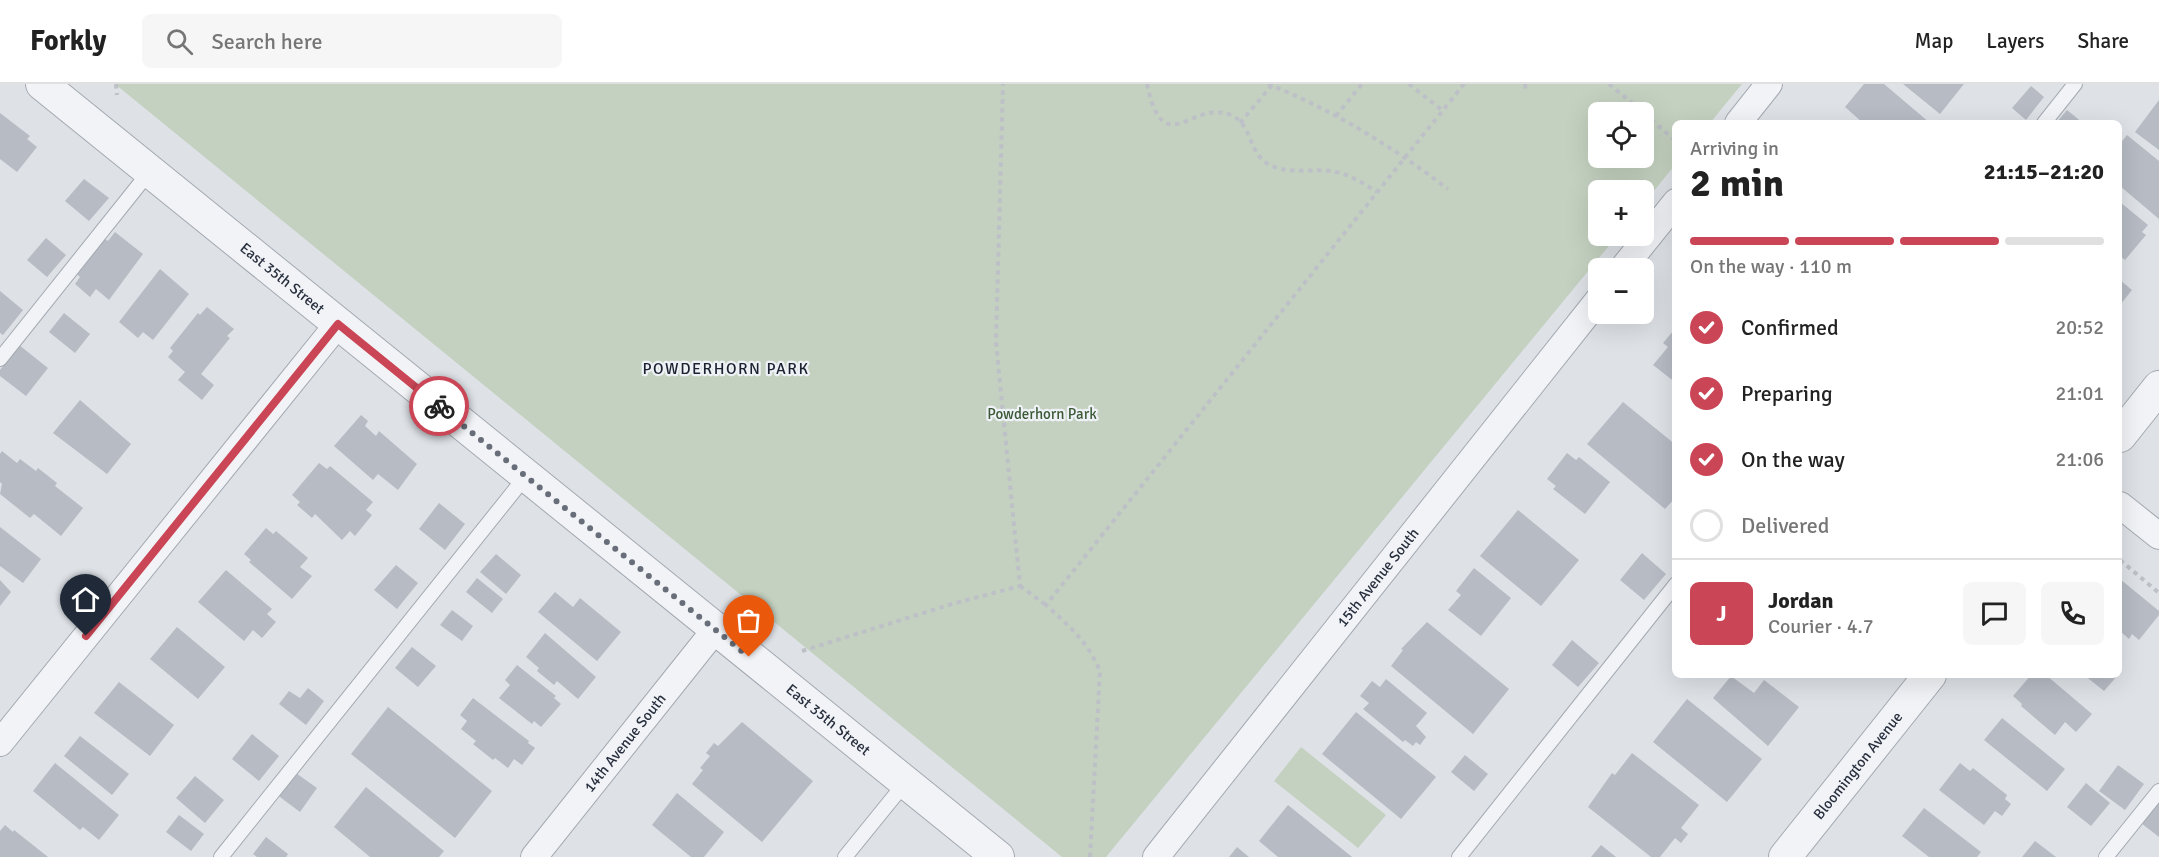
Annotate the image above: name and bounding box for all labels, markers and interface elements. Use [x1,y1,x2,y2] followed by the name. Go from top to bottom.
[142,14,562,68] search box
[30,24,106,58] text: Forkly
[163,25,196,58] icon: search
[211,28,322,55] text: Search here
[1915,28,1953,54] text: Map
[1986,28,2044,54] text: Layers
[2077,28,2129,54] text: Share
[1588,102,1654,324] map controls
[1588,102,1654,168] button: locate
[1690,136,1779,161] text: Arriving in
[1984,158,2104,185] text: 21:15–21:20
[1690,159,1784,207] text: 2 min
[1588,180,1654,246] button: +
[236,239,328,318] street label: East 35th Street
[1690,254,1852,279] text: On the way · 110 m
[1588,258,1654,324] button: −
[1690,311,1723,344] icon: check
[1741,314,1839,341] text: Confirmed
[2055,315,2104,340] text: 20:52
[642,359,810,379] district label: POWDERHORN PARK
[409,376,469,436] courier
[1690,377,1723,410] icon: check
[1741,380,1833,407] text: Preparing
[2055,381,2104,406] text: 21:01
[423,390,456,423] icon: bike
[987,405,1097,423] park label: Powderhorn Park
[1690,443,1723,476] icon: check
[1741,446,1845,473] text: On the way
[2055,447,2104,472] text: 21:06
[1741,512,1829,539] text: Delivered
[1333,524,1423,630] street label: 15th Avenue South
[60,574,111,636] pin
[1963,582,2026,645] button: chat
[2041,582,2104,645] button: phone
[69,583,102,616] icon: home
[1768,587,1834,614] text: Jordan
[723,595,774,657] pin
[1716,600,1727,627] text: J
[732,604,765,637] icon: bag
[1768,614,1874,639] text: Courier · 4.7
[782,680,874,759] street label: East 35th Street
[580,690,670,796] street label: 14th Avenue South
[1810,708,1906,823] street label: Bloomington Avenue

